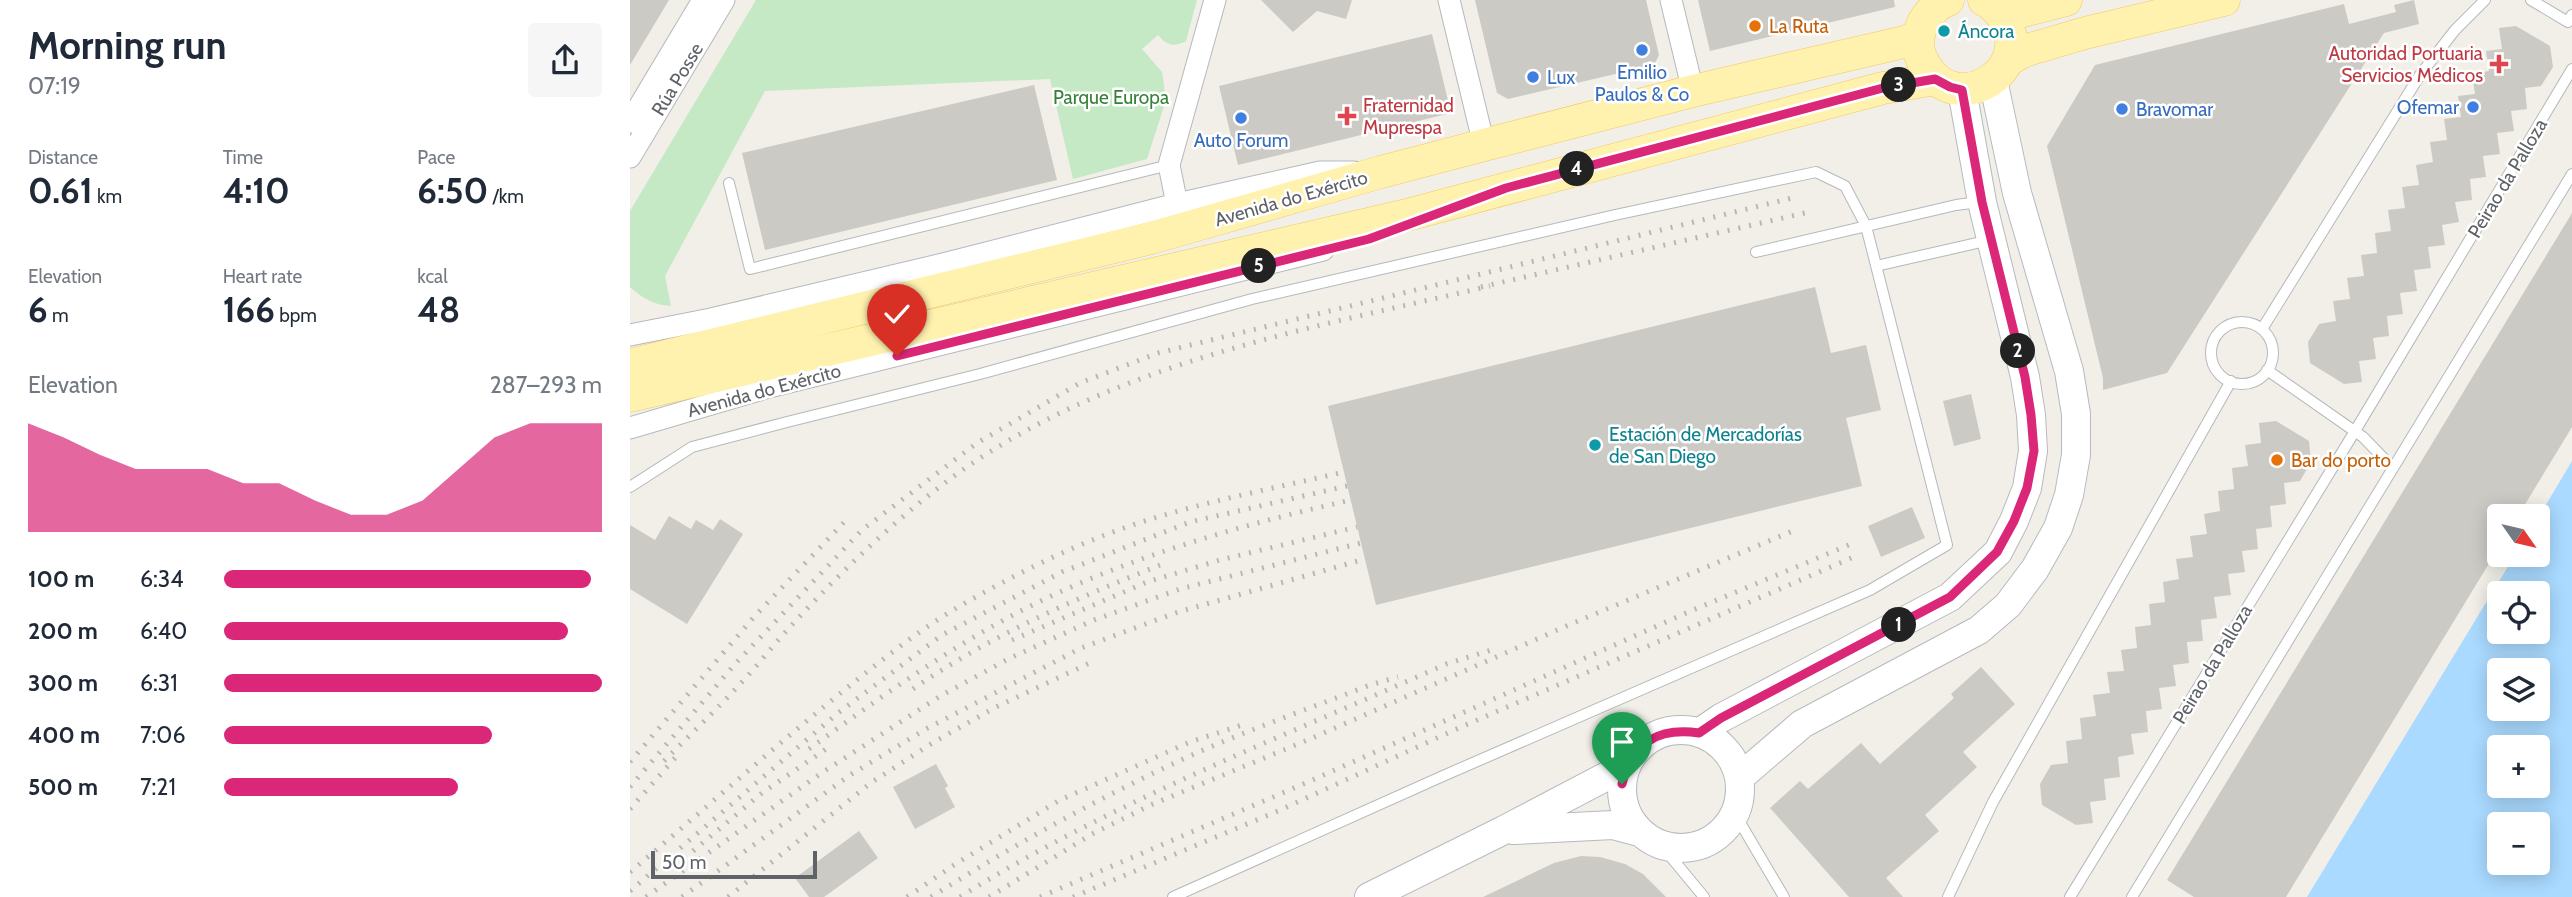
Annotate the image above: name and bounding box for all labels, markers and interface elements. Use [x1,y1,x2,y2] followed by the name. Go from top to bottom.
[1769,15,1829,38] place label: La Ruta
[1747,18,1763,34] marker: La Ruta
[1958,19,2014,43] place label: Áncora
[28,22,227,69] text: Morning run
[528,23,602,97] button: share
[1936,23,1952,39] marker: Áncora
[647,38,708,120] street label: Rúa Posse
[1634,42,1650,58] marker: Emilio Paulos & Co
[2329,42,2483,87] place label: Autoridad Portuaria Servicios Médicos
[2489,54,2509,74] marker: Autoridad Portuaria Servicios Médicos
[1595,61,1689,106] place label: Emilio Paulos & Co
[1547,66,1575,89] place label: Lux
[1882,68,1916,102] pin: 3
[1525,69,1541,85] marker: Lux
[28,72,81,100] text: 07:19
[1893,73,1904,96] text: 3
[1053,86,1169,109] park label: Parque Europa
[1363,94,1454,139] place label: Fraternidad Muprespa
[2397,96,2459,119] place label: Ofemar
[2136,98,2213,121] place label: Bravomar
[2465,99,2481,115] marker: Ofemar
[2114,101,2130,117] marker: Bravomar
[1337,106,1357,126] marker: Fraternidad Muprespa
[1233,110,1249,126] marker: Auto Forum
[2463,114,2552,242] street label: Peirao da Palloza
[1194,129,1288,152] place label: Auto Forum
[28,146,98,169] text: Distance
[223,146,263,169] text: Time
[417,146,455,169] text: Pace
[1560,152,1594,186] pin: 4
[1571,157,1582,180] text: 4
[1212,166,1370,231] street label: Avenida do Exército
[28,169,93,212] text: 0.61
[223,169,290,212] text: 4:10
[417,169,488,212] text: 6:50
[93,185,122,208] text: km
[488,185,524,208] text: /km
[1242,248,1276,284] pin: 5
[1253,254,1264,277] text: 5
[28,265,102,288] text: Elevation
[223,265,302,288] text: Heart rate
[417,265,448,288] text: kcal
[867,284,927,356] pin
[28,288,48,331] text: 6
[223,288,275,331] text: 166
[417,288,460,331] text: 48
[878,295,916,333] icon: check
[48,304,69,327] text: m
[275,304,317,327] text: bpm
[2000,334,2036,368] pin: 2
[2012,339,2023,362] text: 2
[685,359,843,422] street label: Avenida do Exército
[28,371,118,399] text: Elevation
[490,371,602,399] text: 287–293 m
[1609,423,1802,468] place label: Estación de Mercadorías de San Diego
[1587,437,1603,453] marker: Estación de Mercadorías de San Diego
[2291,449,2391,472] place label: Bar do porto
[2269,452,2285,468] marker: Bar do porto
[2487,504,2550,567] north arrow
[2487,504,2550,875] map controls
[28,565,94,593] text: 100 m
[140,565,184,593] text: 6:34
[2487,581,2550,644] button: locate
[2168,600,2257,728] street label: Peirao da Palloza
[1882,608,1916,642] pin: 1
[1895,613,1902,636] text: 1
[28,617,98,645] text: 200 m
[140,617,187,645] text: 6:40
[2487,658,2550,721] button: layers
[28,669,98,697] text: 300 m
[140,669,178,697] text: 6:31
[1592,712,1652,784] pin
[28,721,100,749] text: 400 m
[140,721,185,749] text: 7:06
[1603,723,1641,761] icon: arrive
[2487,735,2550,798] button: +
[28,773,98,801] text: 500 m
[140,773,176,801] text: 7:21
[2487,812,2550,875] button: −
[651,848,817,880] scale bar
[662,851,706,874] text: 50 m

